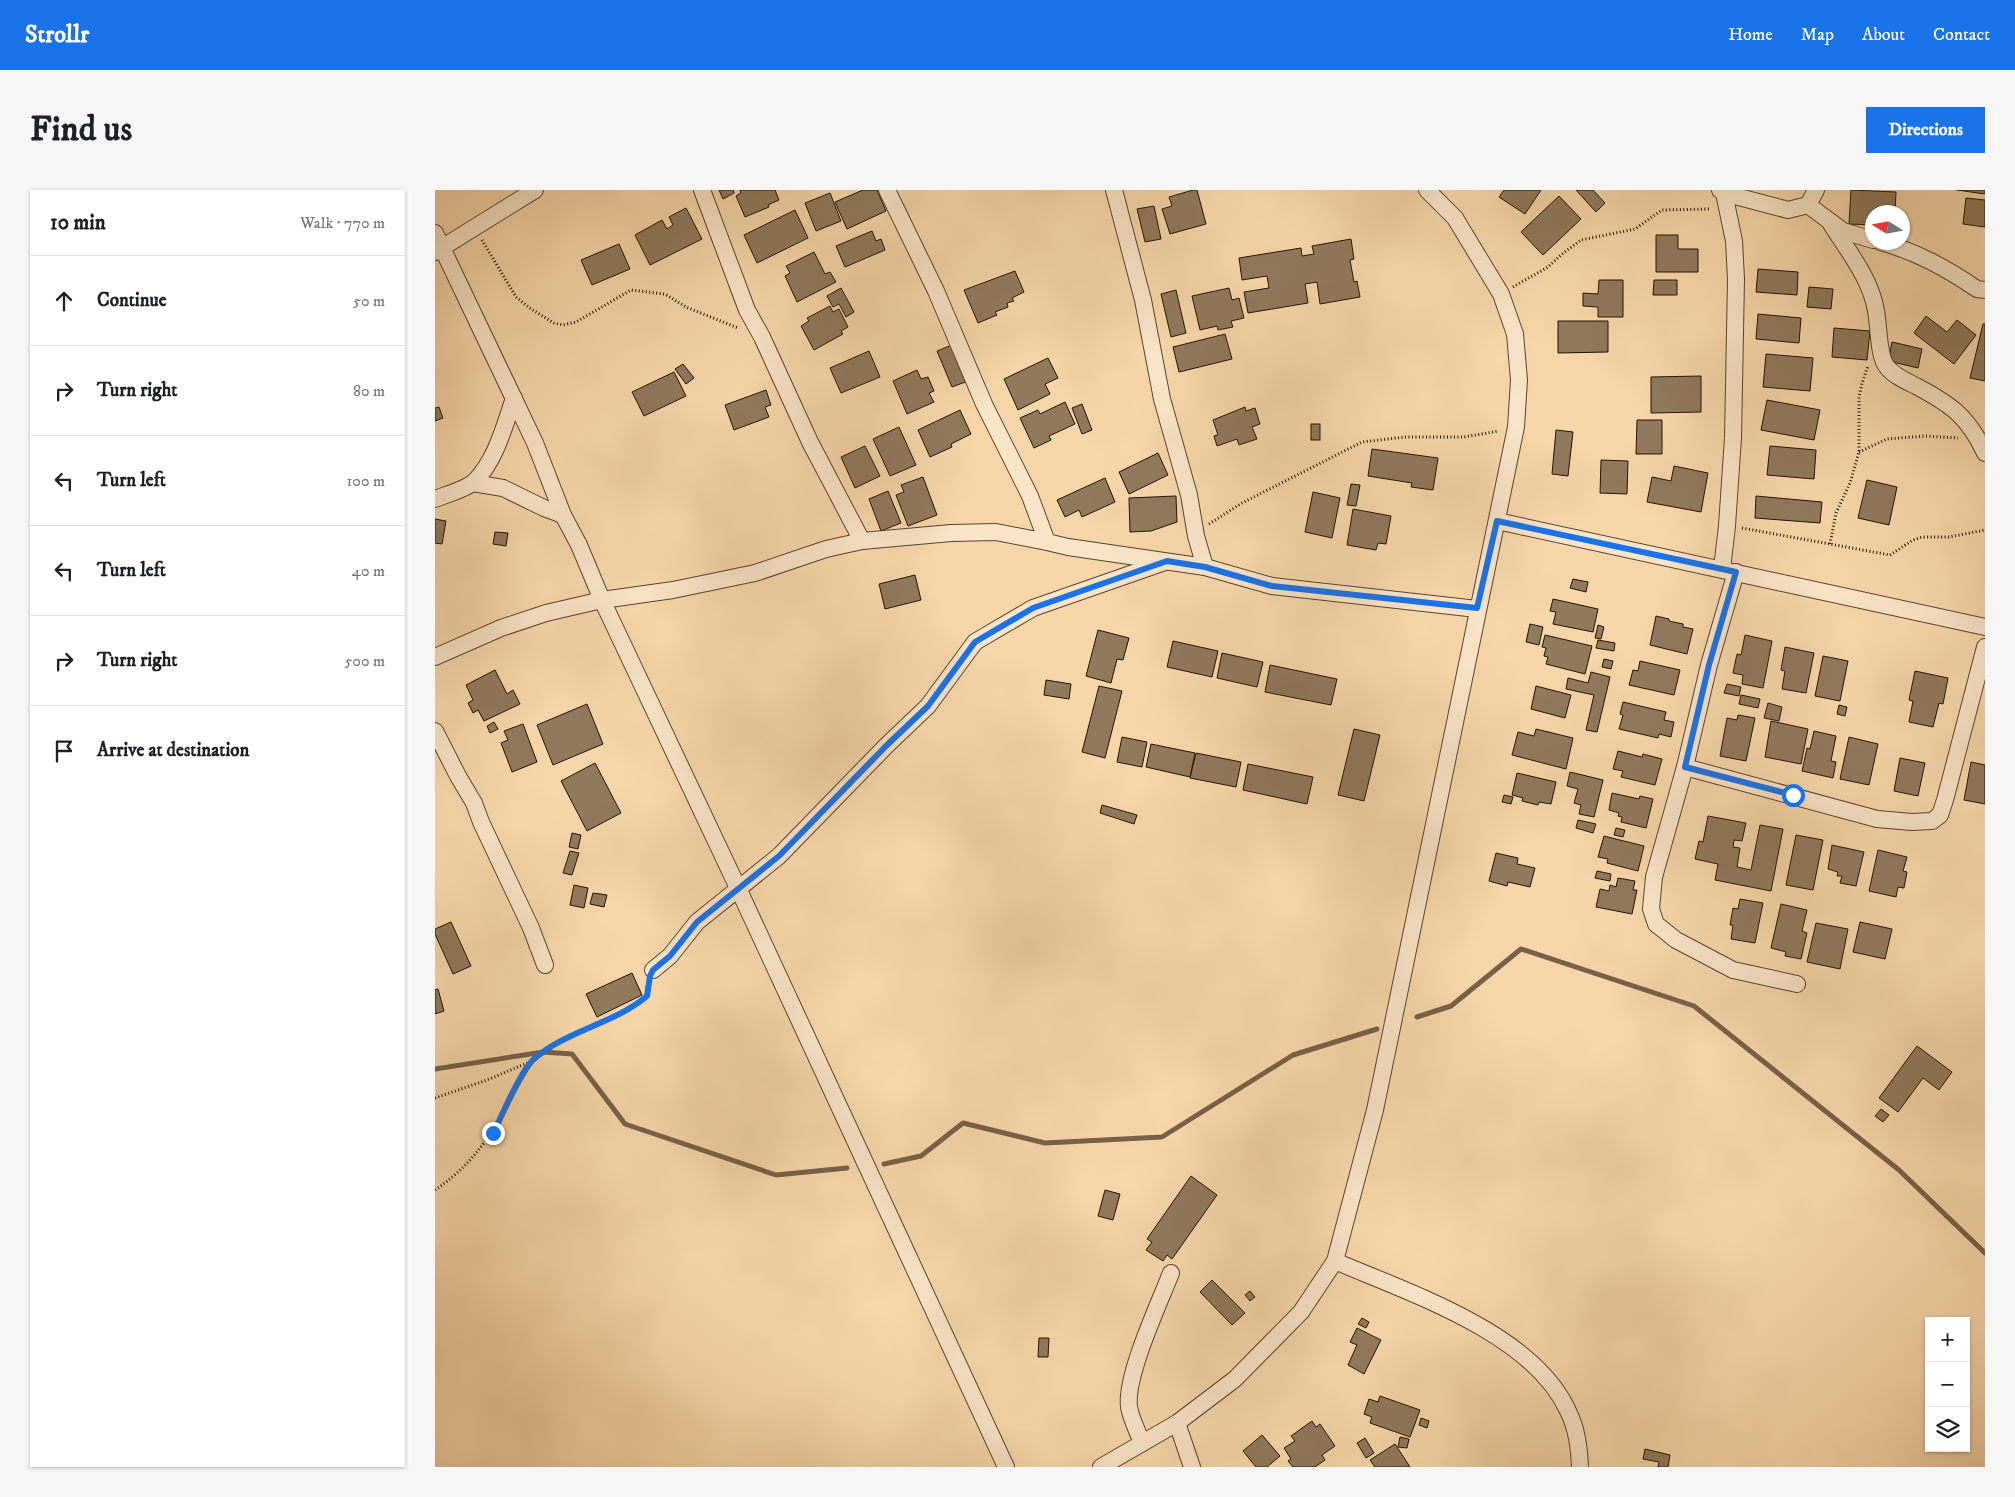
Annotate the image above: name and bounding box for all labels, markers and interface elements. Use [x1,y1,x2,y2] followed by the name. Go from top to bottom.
[25,20,89,50] text: Strollr
[1728,24,1773,46] text: Home
[1801,24,1834,46] text: Map
[1862,24,1905,46] text: About
[1933,24,1990,46] text: Contact
[1866,107,1985,153] button: Directions
[30,108,132,152] text: Find us
[1865,205,1910,250] north arrow
[50,210,106,236] text: 10 min
[300,213,385,233] text: Walk · 770 m
[50,287,78,315] icon: ahead
[97,289,167,312] text: Continue
[353,291,385,311] text: 50 m
[50,377,78,405] icon: right
[97,379,177,402] text: Turn right
[353,381,385,401] text: 80 m
[50,467,78,495] icon: left
[97,469,166,492] text: Turn left
[347,471,385,491] text: 100 m
[50,557,78,585] icon: left
[97,559,166,582] text: Turn left
[352,561,385,581] text: 40 m
[50,647,78,675] icon: right
[97,649,177,672] text: Turn right
[344,651,385,671] text: 500 m
[50,737,78,765] icon: arrive
[97,739,249,762] text: Arrive at destination
[1782,784,1805,807] route start
[482,1122,505,1145] route end
[1925,1317,1970,1452] map controls
[1925,1317,1970,1362] button: +
[1925,1362,1970,1407] button: −
[1925,1407,1970,1452] button: layers

